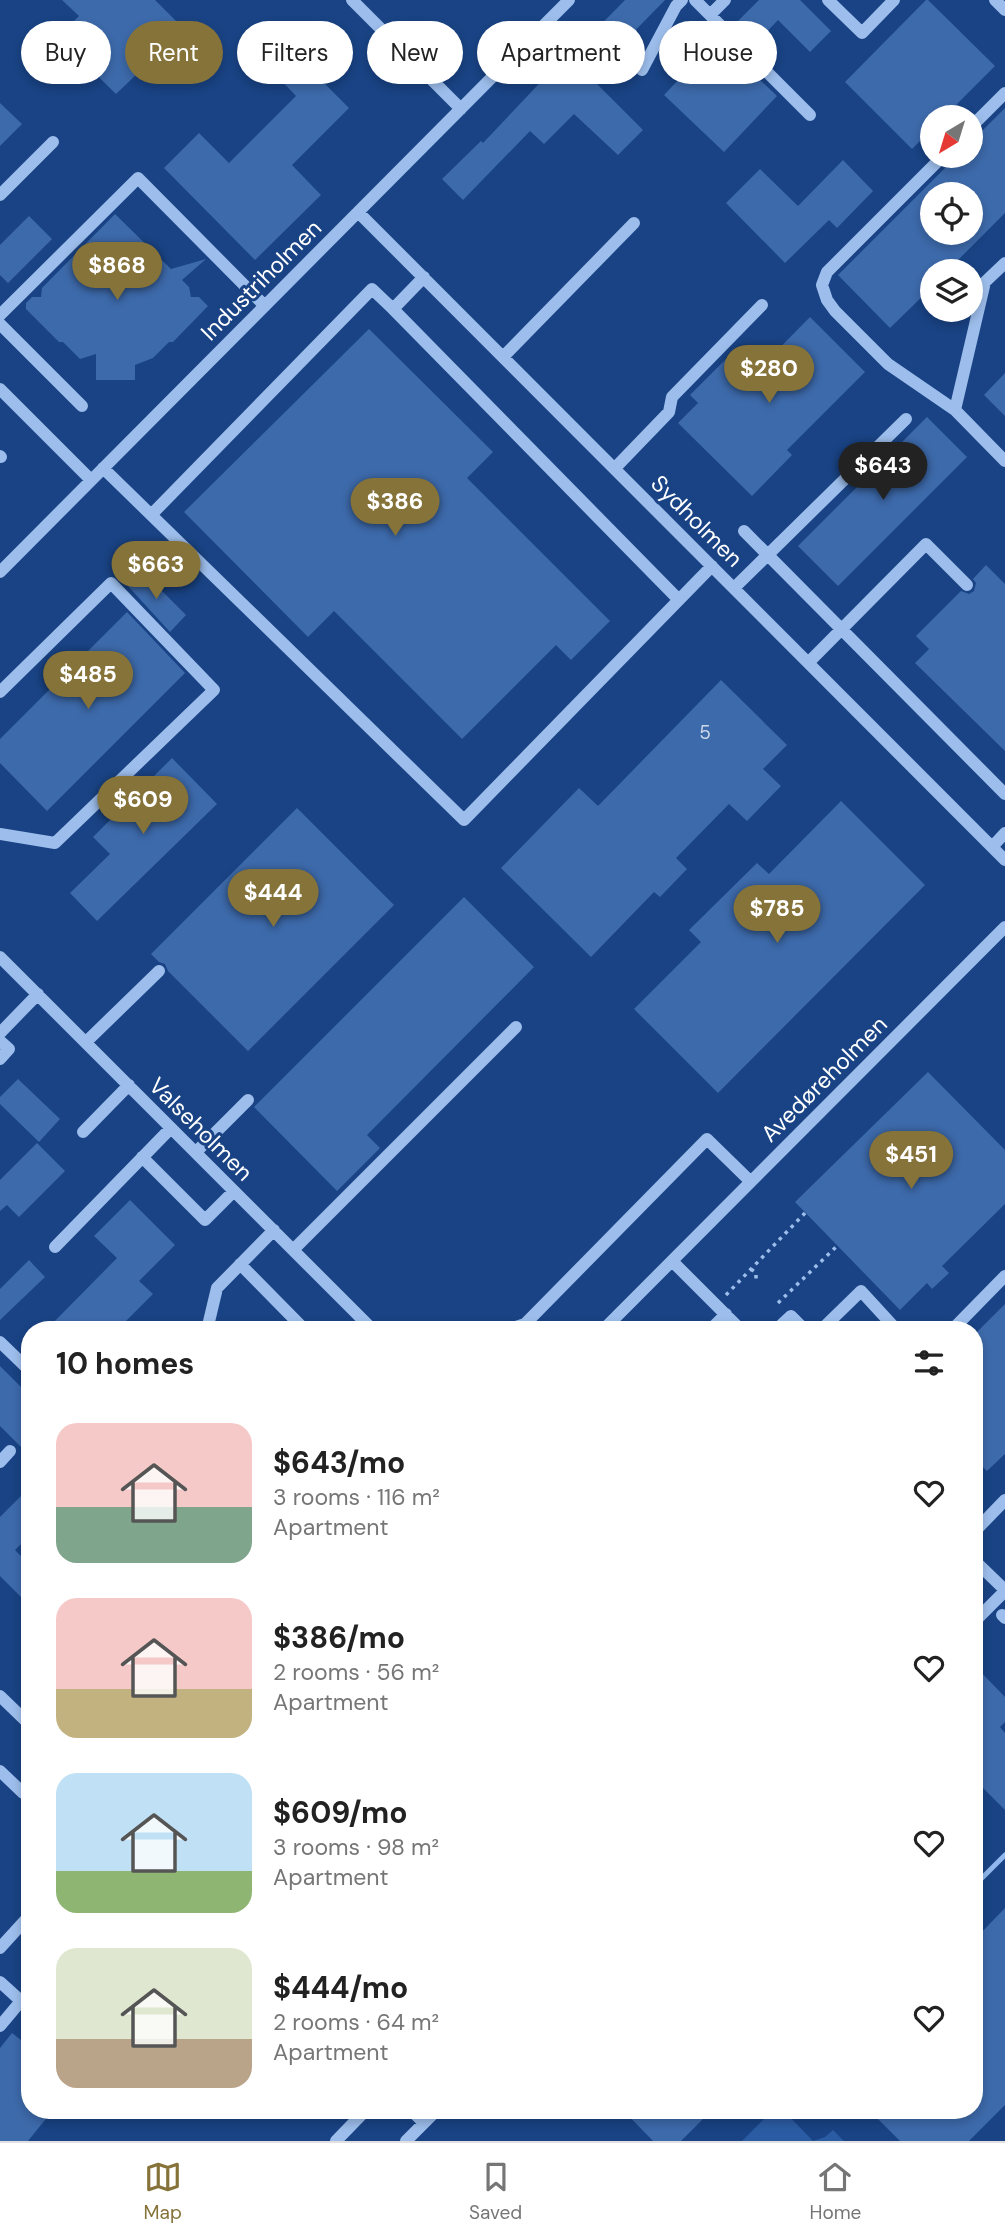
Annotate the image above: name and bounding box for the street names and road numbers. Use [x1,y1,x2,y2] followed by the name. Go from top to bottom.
[194,213,328,347] street label: Industriholmen
[645,469,749,573] street label: Sydholmen
[754,1009,894,1149] street label: Avedøreholmen
[143,1071,259,1187] street label: Valseholmen

